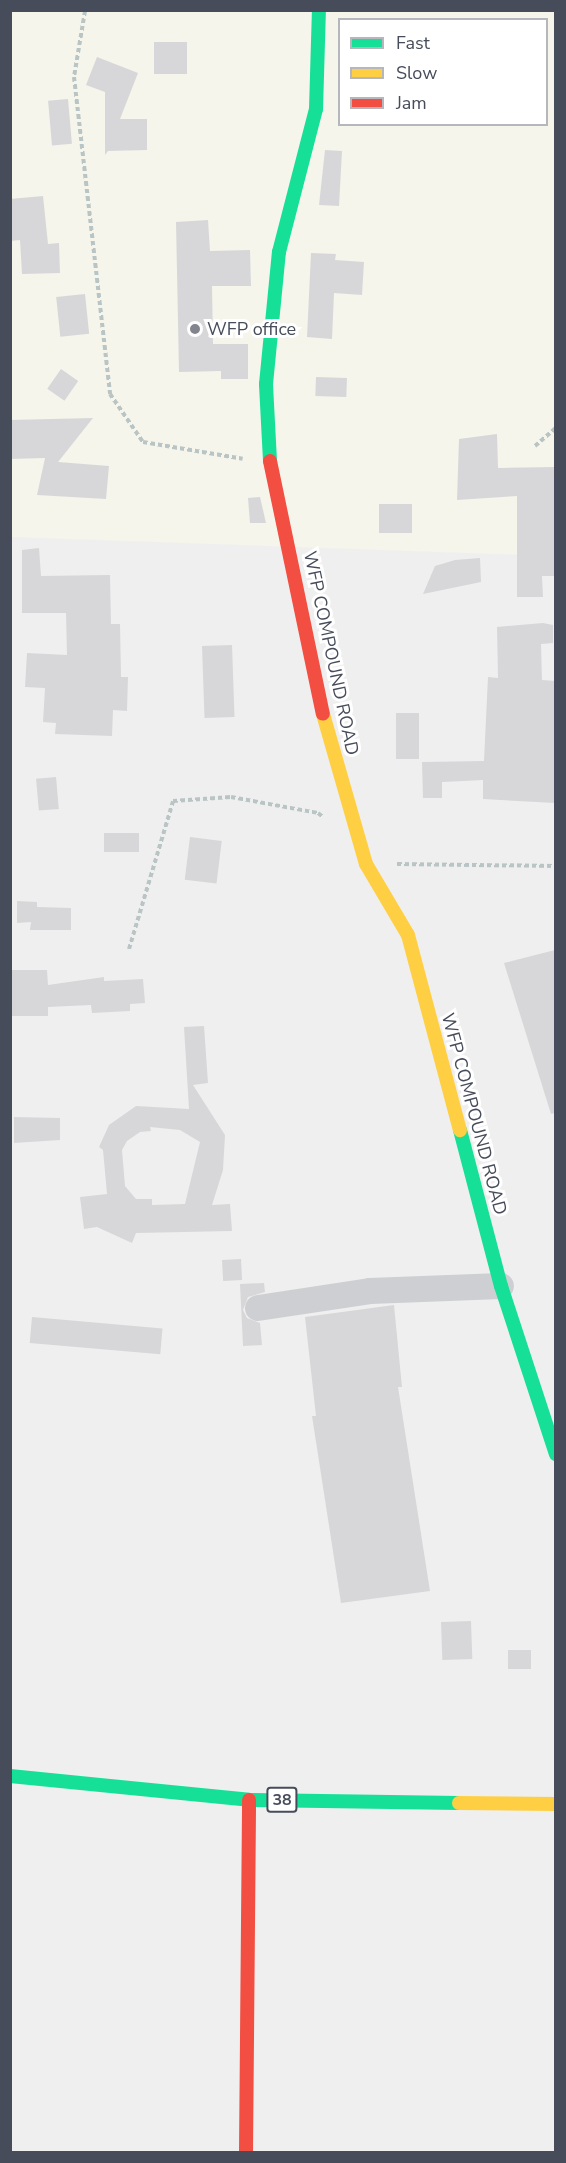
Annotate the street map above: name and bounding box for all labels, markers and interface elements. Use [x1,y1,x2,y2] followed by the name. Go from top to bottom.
[338,18,548,126] legend
[396,31,430,55] text: Fast
[396,61,437,85] text: Slow
[396,91,427,115] text: Jam
[207,318,296,340] place label: WFP office
[188,322,202,336] marker: WFP office
[299,549,363,757] street label: WFP COMPOUND ROAD
[437,1011,511,1217] street label: WFP COMPOUND ROAD
[266,1787,298,1813] road number: 38

